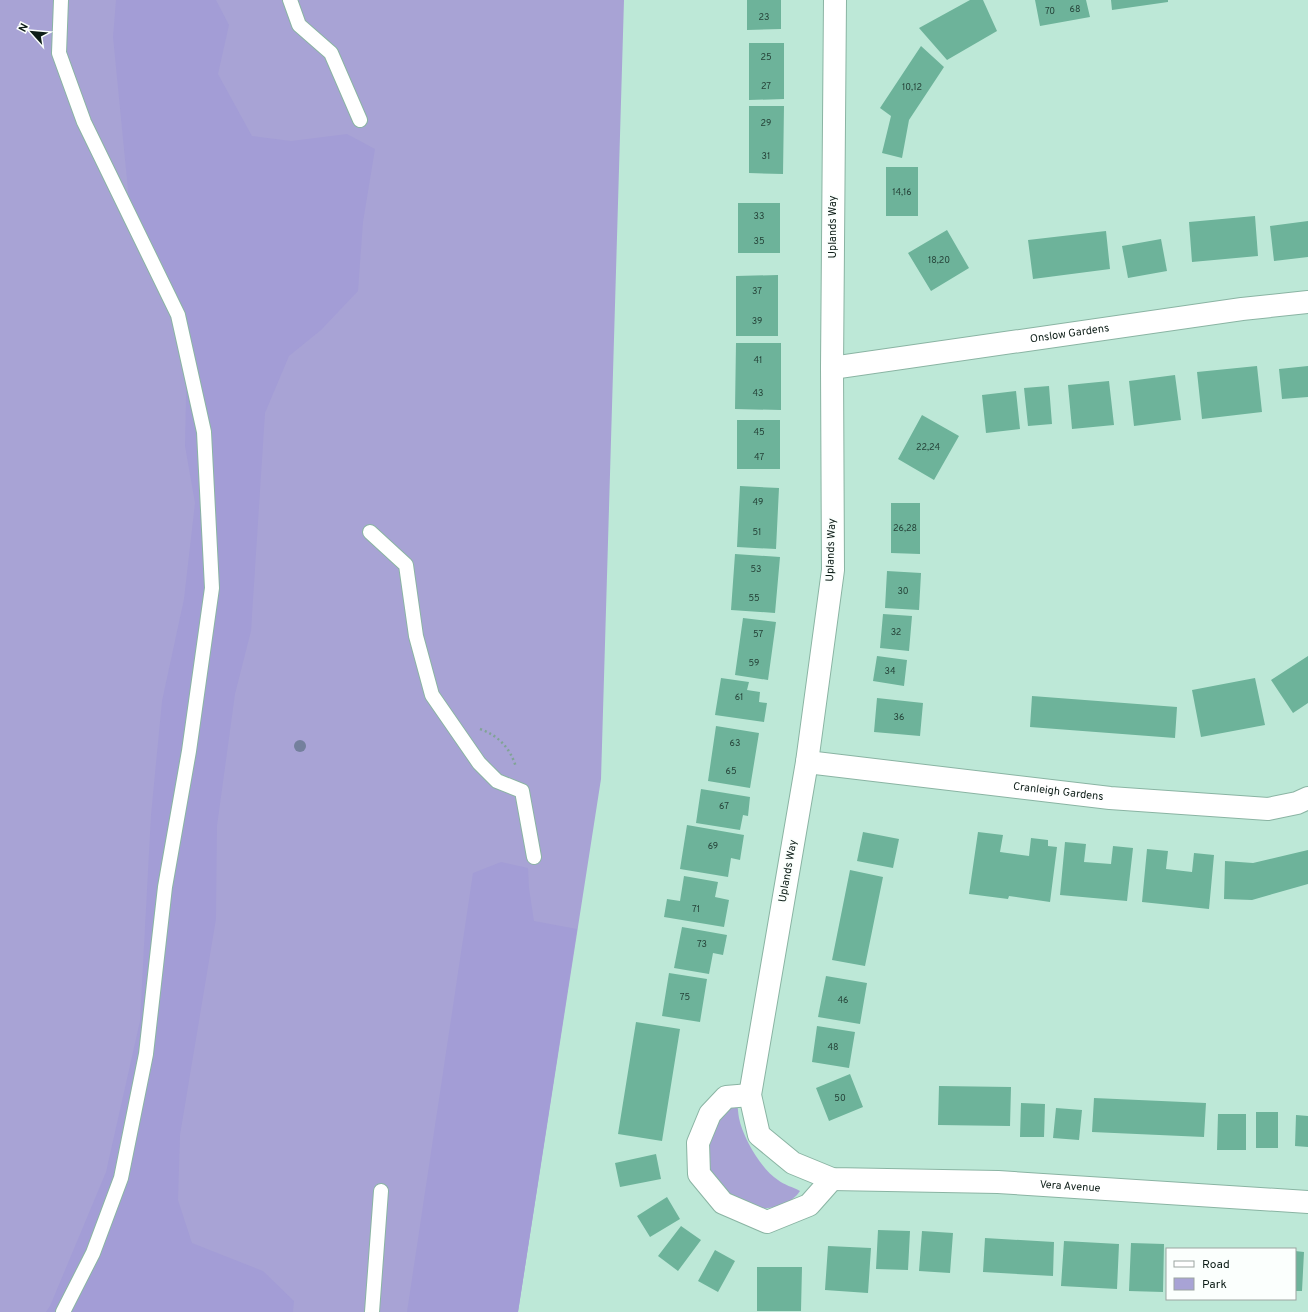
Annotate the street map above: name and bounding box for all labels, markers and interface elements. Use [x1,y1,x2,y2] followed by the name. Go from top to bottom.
[1070,4,1080,15] house number: 68
[1045,6,1055,17] house number: 70
[12,12,52,52] north arrow
[759,12,769,23] house number: 23
[16,21,32,35] text: N
[760,52,772,63] house number: 25
[761,81,771,92] house number: 27
[902,82,922,93] house number: 10,12
[761,118,771,129] house number: 29
[762,151,770,162] house number: 31
[892,187,912,198] house number: 14,16
[826,195,840,259] street label: Uplands Way
[754,211,764,222] house number: 33
[753,236,765,247] house number: 35
[928,255,950,266] house number: 18,20
[752,286,762,297] house number: 37
[752,316,762,327] house number: 39
[1029,321,1110,346] street label: Onslow Gardens
[754,355,762,366] house number: 41
[752,388,764,399] house number: 43
[753,427,765,438] house number: 45
[916,442,940,453] house number: 22,24
[754,452,764,463] house number: 47
[753,497,763,508] house number: 49
[823,518,839,582] street label: Uplands Way
[893,523,917,534] house number: 26,28
[753,527,761,538] house number: 51
[750,564,762,575] house number: 53
[897,586,909,597] house number: 30
[748,593,760,604] house number: 55
[891,627,901,638] house number: 32
[753,629,763,640] house number: 57
[749,658,759,669] house number: 59
[884,666,896,677] house number: 34
[735,692,743,703] house number: 61
[894,712,904,723] house number: 36
[730,738,740,749] house number: 63
[726,766,736,777] house number: 65
[1012,780,1104,804] street label: Cranleigh Gardens
[719,801,729,812] house number: 67
[776,838,800,903] street label: Uplands Way
[708,841,718,852] house number: 69
[692,904,700,915] house number: 71
[697,939,707,950] house number: 73
[680,992,690,1003] house number: 75
[838,995,848,1006] house number: 46
[827,1042,839,1053] house number: 48
[834,1093,846,1104] house number: 50
[1039,1178,1101,1196] street label: Vera Avenue
[1166,1248,1296,1300] legend
[1202,1257,1230,1273] text: Road
[1202,1277,1227,1293] text: Park

